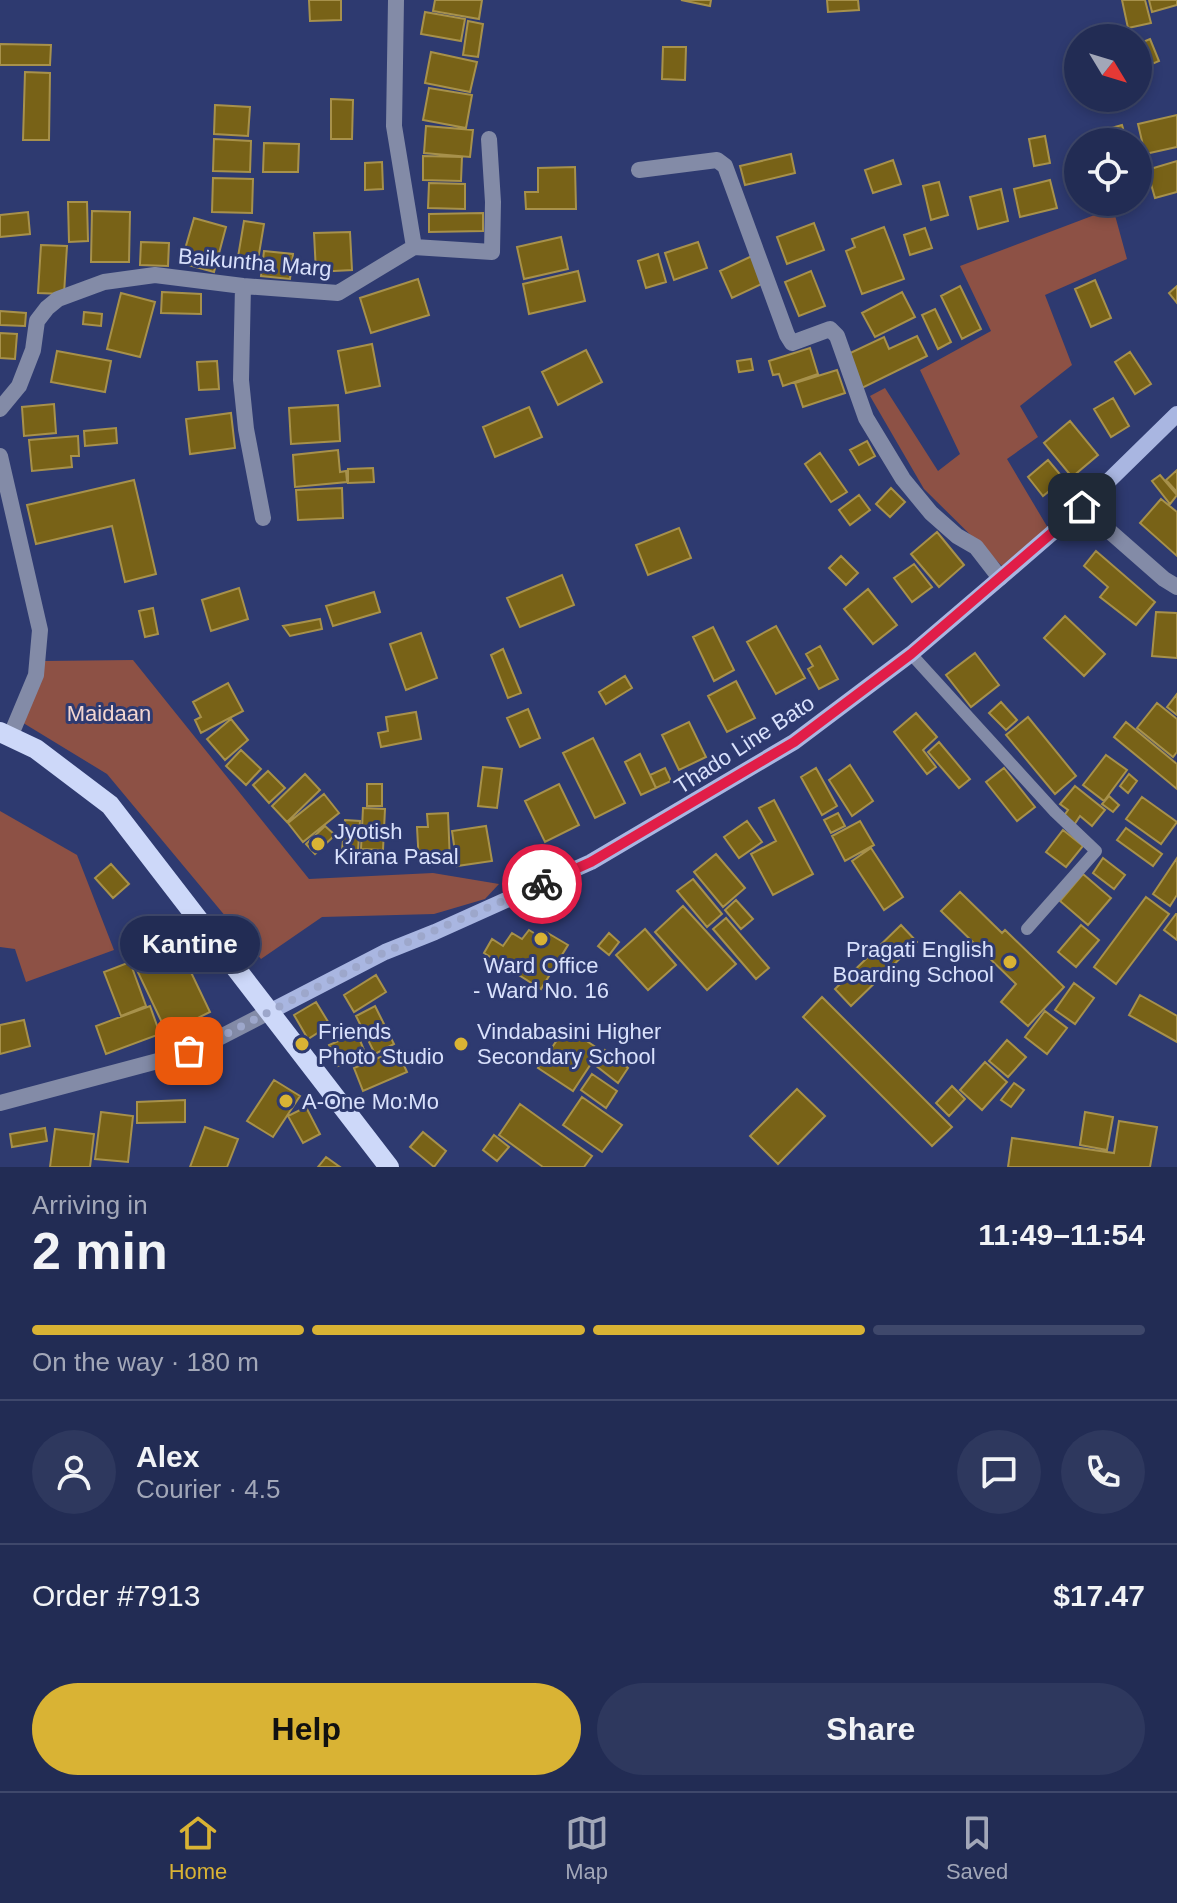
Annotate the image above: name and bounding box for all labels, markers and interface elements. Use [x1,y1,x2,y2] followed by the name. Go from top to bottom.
[1064,24,1152,112] north arrow
[1064,24,1152,216] map controls
[1064,128,1152,216] button: locate
[177,243,333,282] street label: Baikuntha Marg
[1048,473,1116,541] pin
[1060,485,1104,529] icon: home
[670,690,819,799] street label: Thado Line Bato
[67,701,151,726] park label: Maidaan
[334,819,459,869] place label: Jyotish Kirana Pasal
[309,835,327,853] marker: Jyotish Kirana Pasal
[502,844,582,924] courier
[520,862,564,906] icon: bike
[119,915,259,971] callout: Kantine
[142,929,238,959] text: Kantine
[532,930,550,948] marker: Ward Office - Ward No. 16
[833,937,994,987] place label: Pragati English Boarding School
[473,953,609,1003] place label: Ward Office - Ward No. 16
[1001,953,1019,971] marker: Pragati English Boarding School
[155,1017,223,1085] pin
[318,1019,444,1069] place label: Friends Photo Studio
[477,1019,661,1069] place label: Vindabasini Higher Secondary School
[167,1029,211,1073] icon: bag
[293,1035,311,1053] marker: Friends Photo Studio
[452,1035,470,1053] marker: Vindabasini Higher Secondary School
[302,1089,439,1114] place label: A-One Mo:Mo
[277,1092,295,1110] marker: A-One Mo:Mo
[32,1190,148,1220] text: Arriving in
[978,1218,1145,1251] text: 11:49–11:54
[32,1222,168,1280] text: 2 min
[32,1347,259,1377] text: On the way · 180 m
[32,1430,116,1514] button: person
[957,1430,1041,1514] button: chat
[1061,1430,1145,1514] button: phone
[136,1440,199,1473] text: Alex
[136,1474,281,1504] text: Courier · 4.5
[32,1579,200,1612] text: Order #7913
[1053,1579,1145,1612] text: $17.47
[32,1683,581,1775] button: Help
[597,1683,1145,1775] button: Share
[169,1811,227,1885] tab: Home
[565,1811,609,1885] tab: Map
[946,1811,1008,1885] tab: Saved

